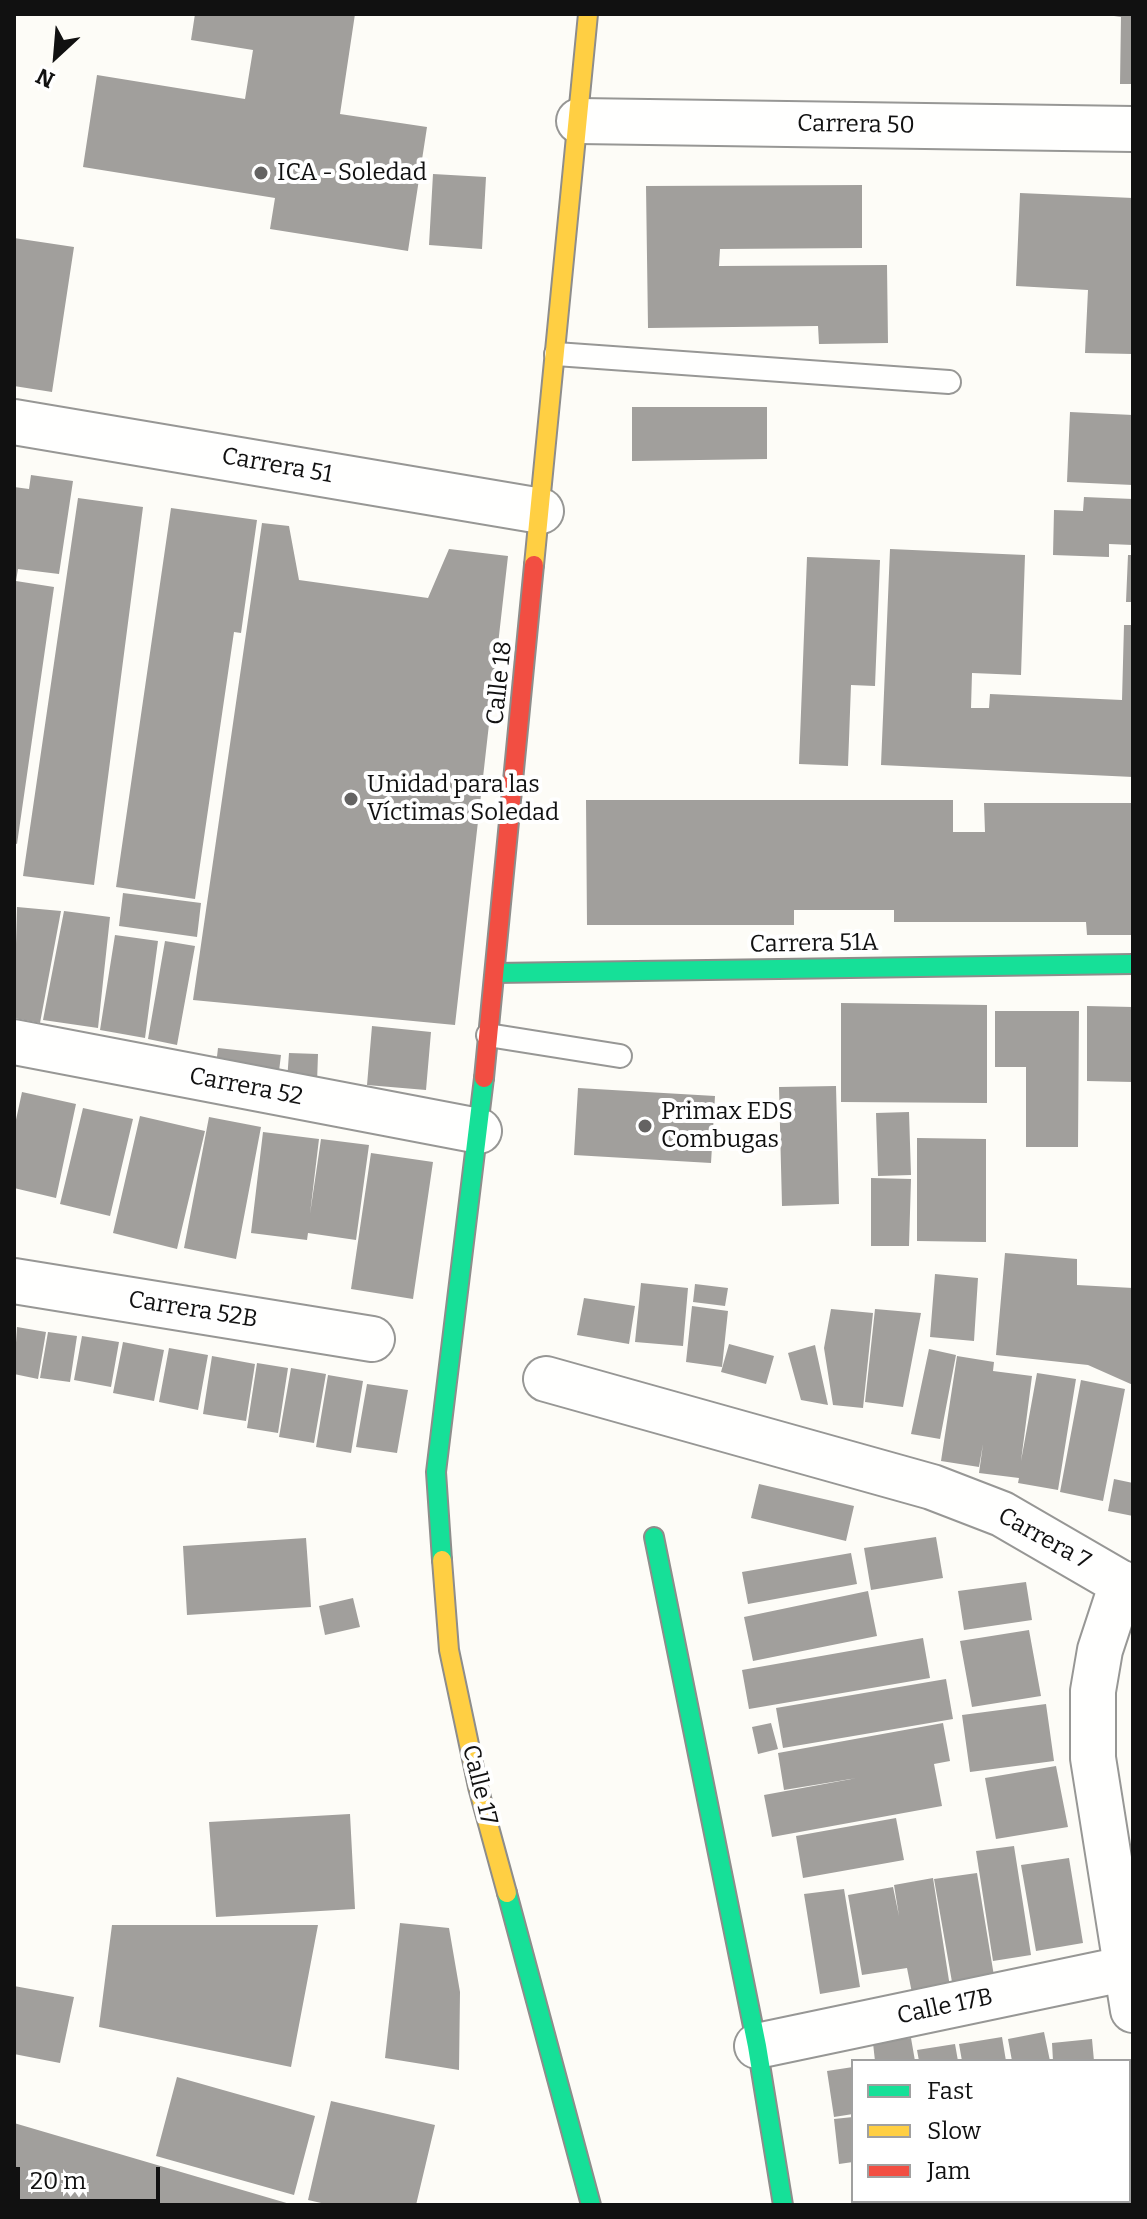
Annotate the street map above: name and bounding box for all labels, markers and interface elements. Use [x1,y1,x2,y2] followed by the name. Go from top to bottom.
[16,16,96,96] north arrow
[32,62,59,94] text: N
[797,110,915,140] street label: Carrera 50
[277,159,427,187] place label: ICA - Soledad
[252,164,270,182] marker: ICA - Soledad
[220,442,334,490] street label: Carrera 51
[481,640,519,726] street label: Calle 18
[367,771,559,827] place label: Unidad para las Víctimas Soledad
[342,790,360,808] marker: Unidad para las Víctimas Soledad
[749,928,879,960] street label: Carrera 51A
[187,1062,305,1112] street label: Carrera 52
[661,1098,793,1154] place label: Primax EDS Combugas
[636,1117,654,1135] marker: Primax EDS Combugas
[126,1286,260,1334] street label: Carrera 52B
[993,1502,1095,1576] street label: Carrera 7
[455,1742,503,1828] street label: Calle 17
[895,1983,995,2031] street label: Calle 17B
[851,2059,1131,2203] legend
[927,2077,973,2105] text: Fast
[927,2117,981,2145] text: Slow
[20,2151,164,2201] scale bar
[927,2157,970,2185] text: Jam
[30,2167,86,2195] text: 20 m

